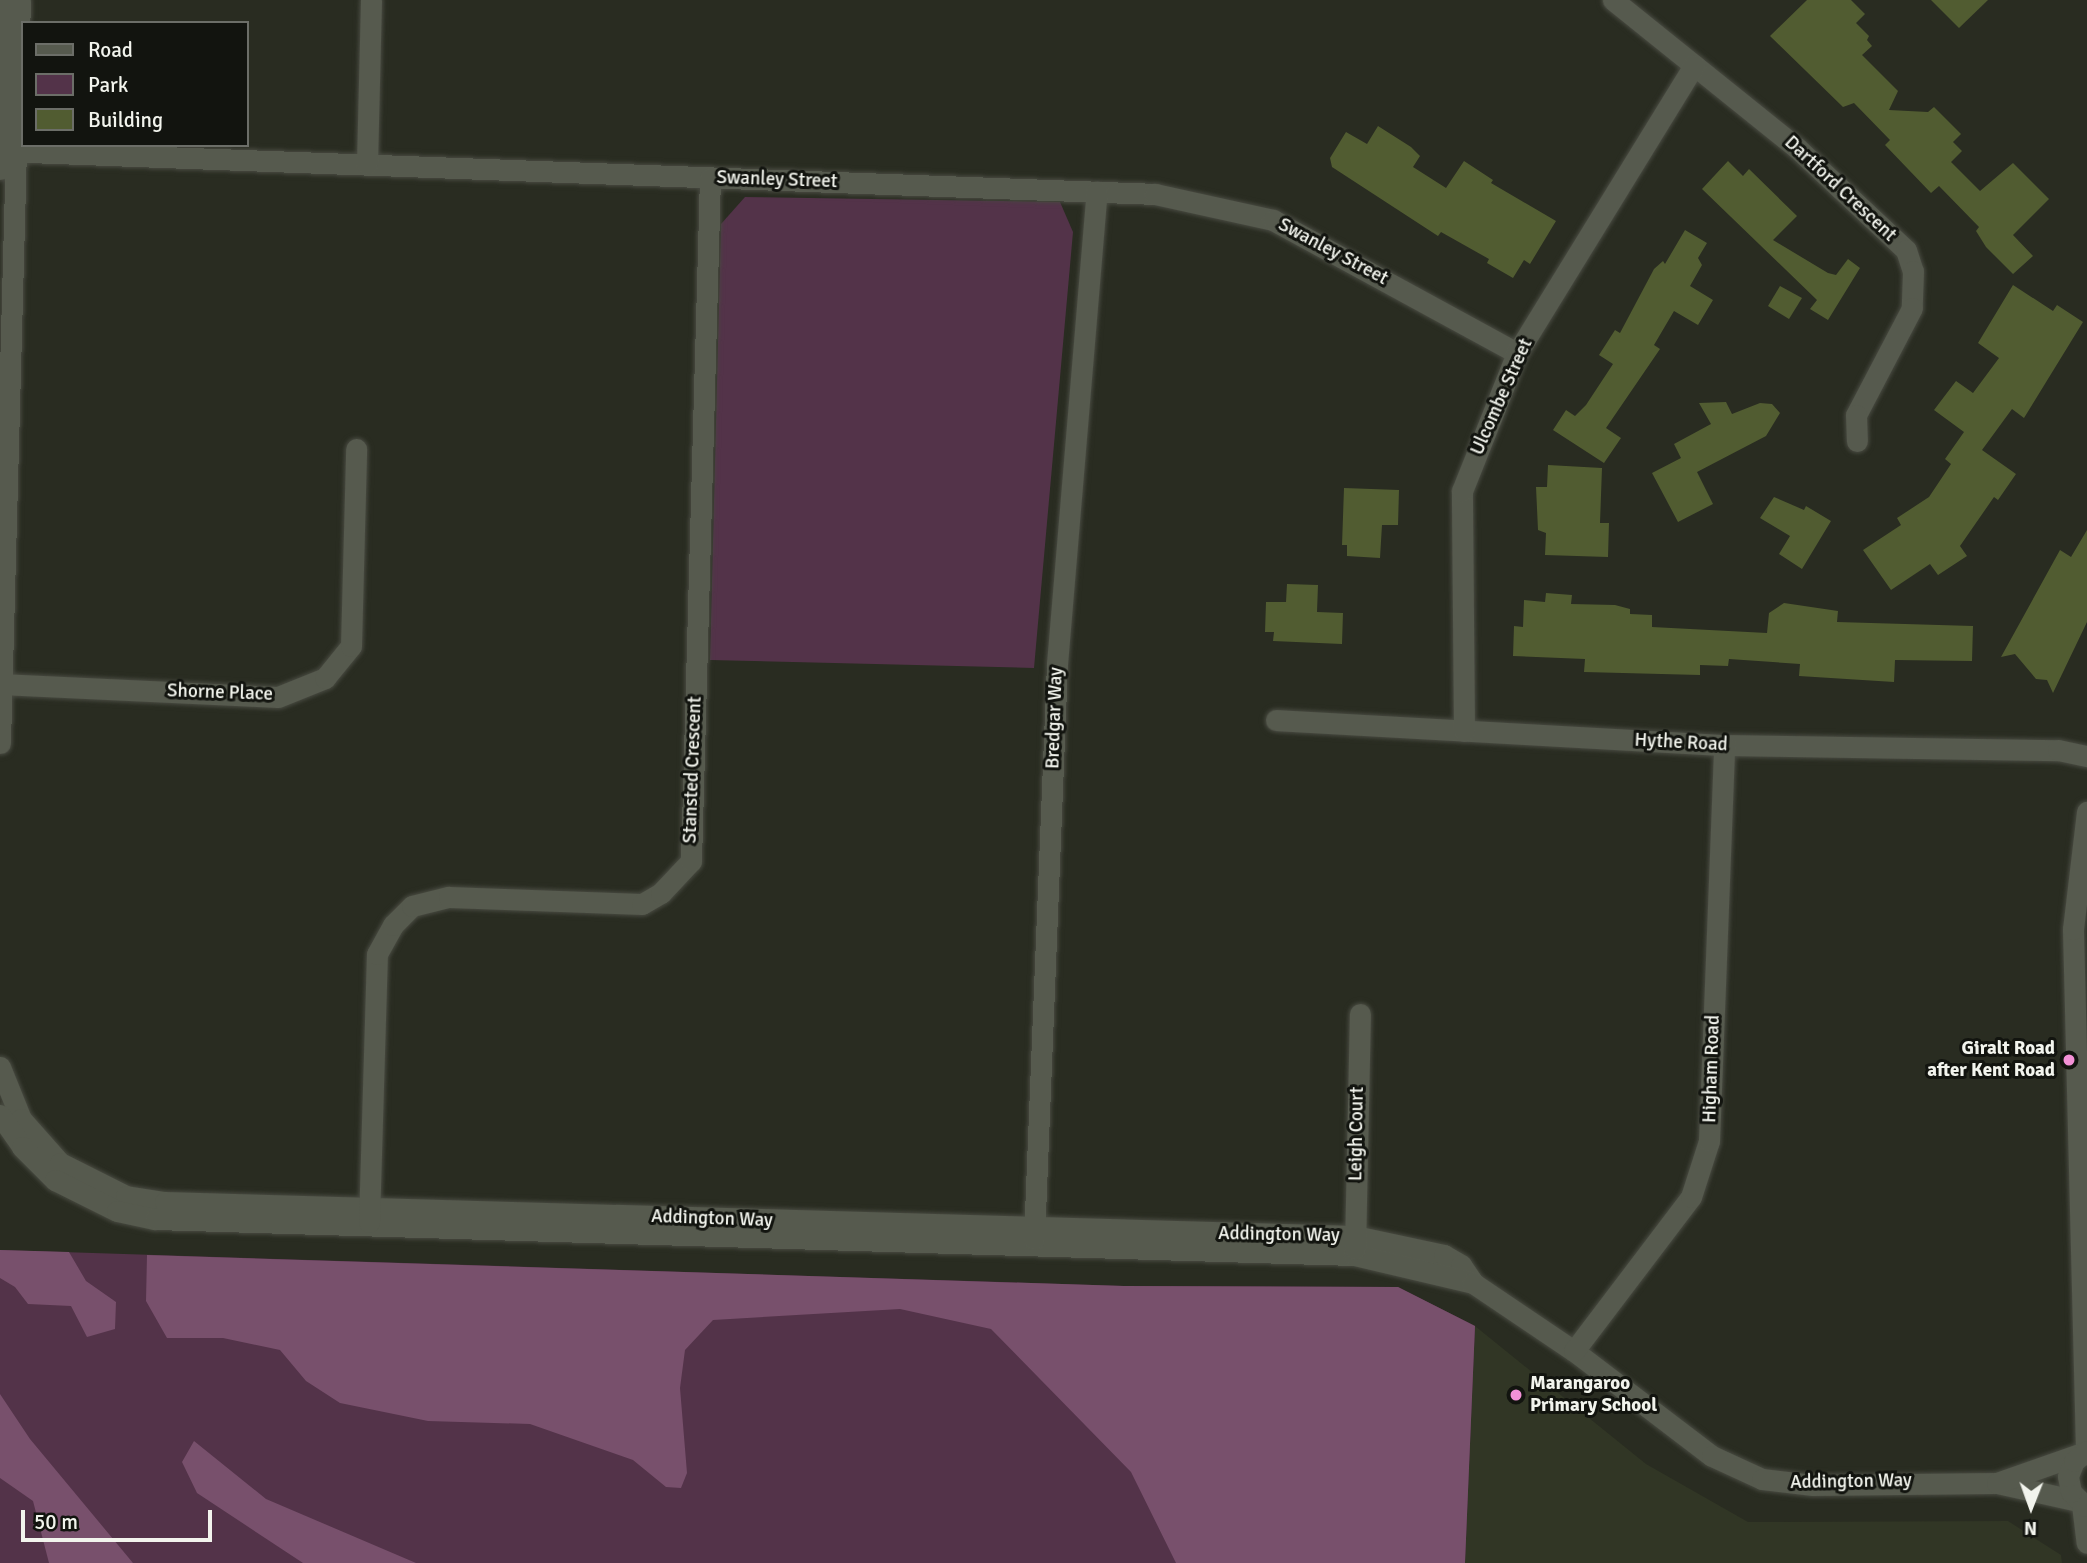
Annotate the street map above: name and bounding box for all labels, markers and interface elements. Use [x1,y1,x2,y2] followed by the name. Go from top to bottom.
[21,21,248,147] legend
[88,37,133,63] text: Road
[88,72,128,98] text: Park
[88,107,163,133] text: Building
[1779,131,1901,247] street label: Dartford Crescent
[716,166,838,194] street label: Swanley Street
[1274,214,1392,290] street label: Swanley Street
[1466,335,1538,459] street label: Ulcombe Street
[1042,667,1068,769] street label: Bredgar Way
[167,680,273,706] street label: Shorne Place
[679,696,707,844] street label: Stansted Crescent
[1634,729,1728,757] street label: Hythe Road
[1699,1015,1725,1123] street label: Higham Road
[1927,1038,2055,1082] place label: Giralt Road after Kent Road
[2061,1052,2077,1068] marker: Giralt Road after Kent Road
[1345,1087,1369,1181] street label: Leigh Court
[651,1205,773,1233] street label: Addington Way
[1218,1223,1340,1247] street label: Addington Way
[1530,1373,1657,1417] place label: Marangaroo Primary School
[1508,1387,1524,1403] marker: Marangaroo Primary School
[1790,1470,1912,1494] street label: Addington Way
[1996,1472,2066,1542] north arrow
[24,1496,215,1540] scale bar
[34,1509,78,1535] text: 50 m
[2024,1516,2037,1540] text: N

